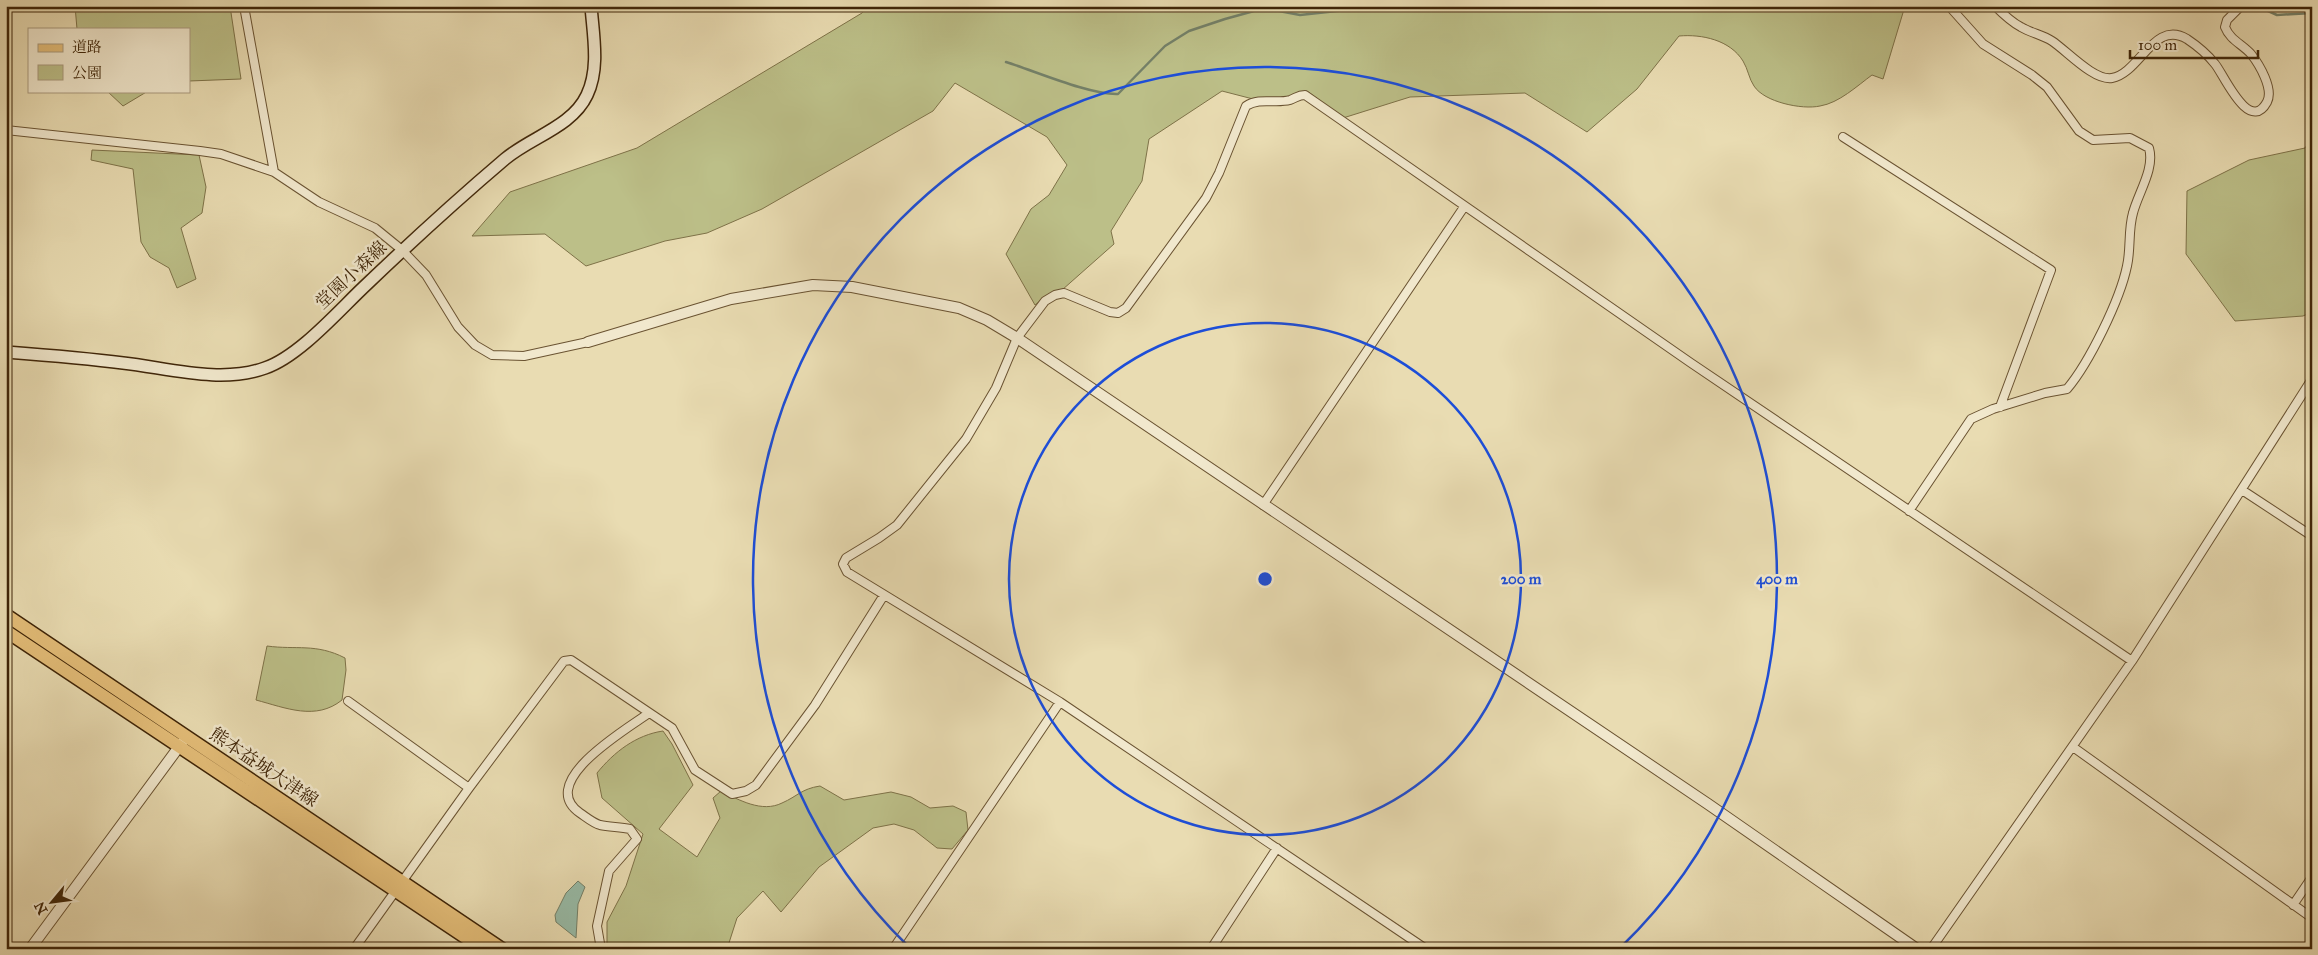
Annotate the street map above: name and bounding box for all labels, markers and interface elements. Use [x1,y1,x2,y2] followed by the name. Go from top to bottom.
[28,28,190,92] legend
[2130,28,2258,60] scale bar
[2138,36,2178,54] text: 100 m
[72,38,102,56] text: 道路
[72,64,102,82] text: 公園
[311,236,391,314] street label: 堂園小森線
[1256,570,1274,588] centre of rings
[1501,570,1542,588] text: 200 m
[1756,570,1798,589] text: 400 m
[206,723,322,811] street label: 熊本益城大津線
[28,878,78,928] north arrow
[31,899,51,917] text: N

